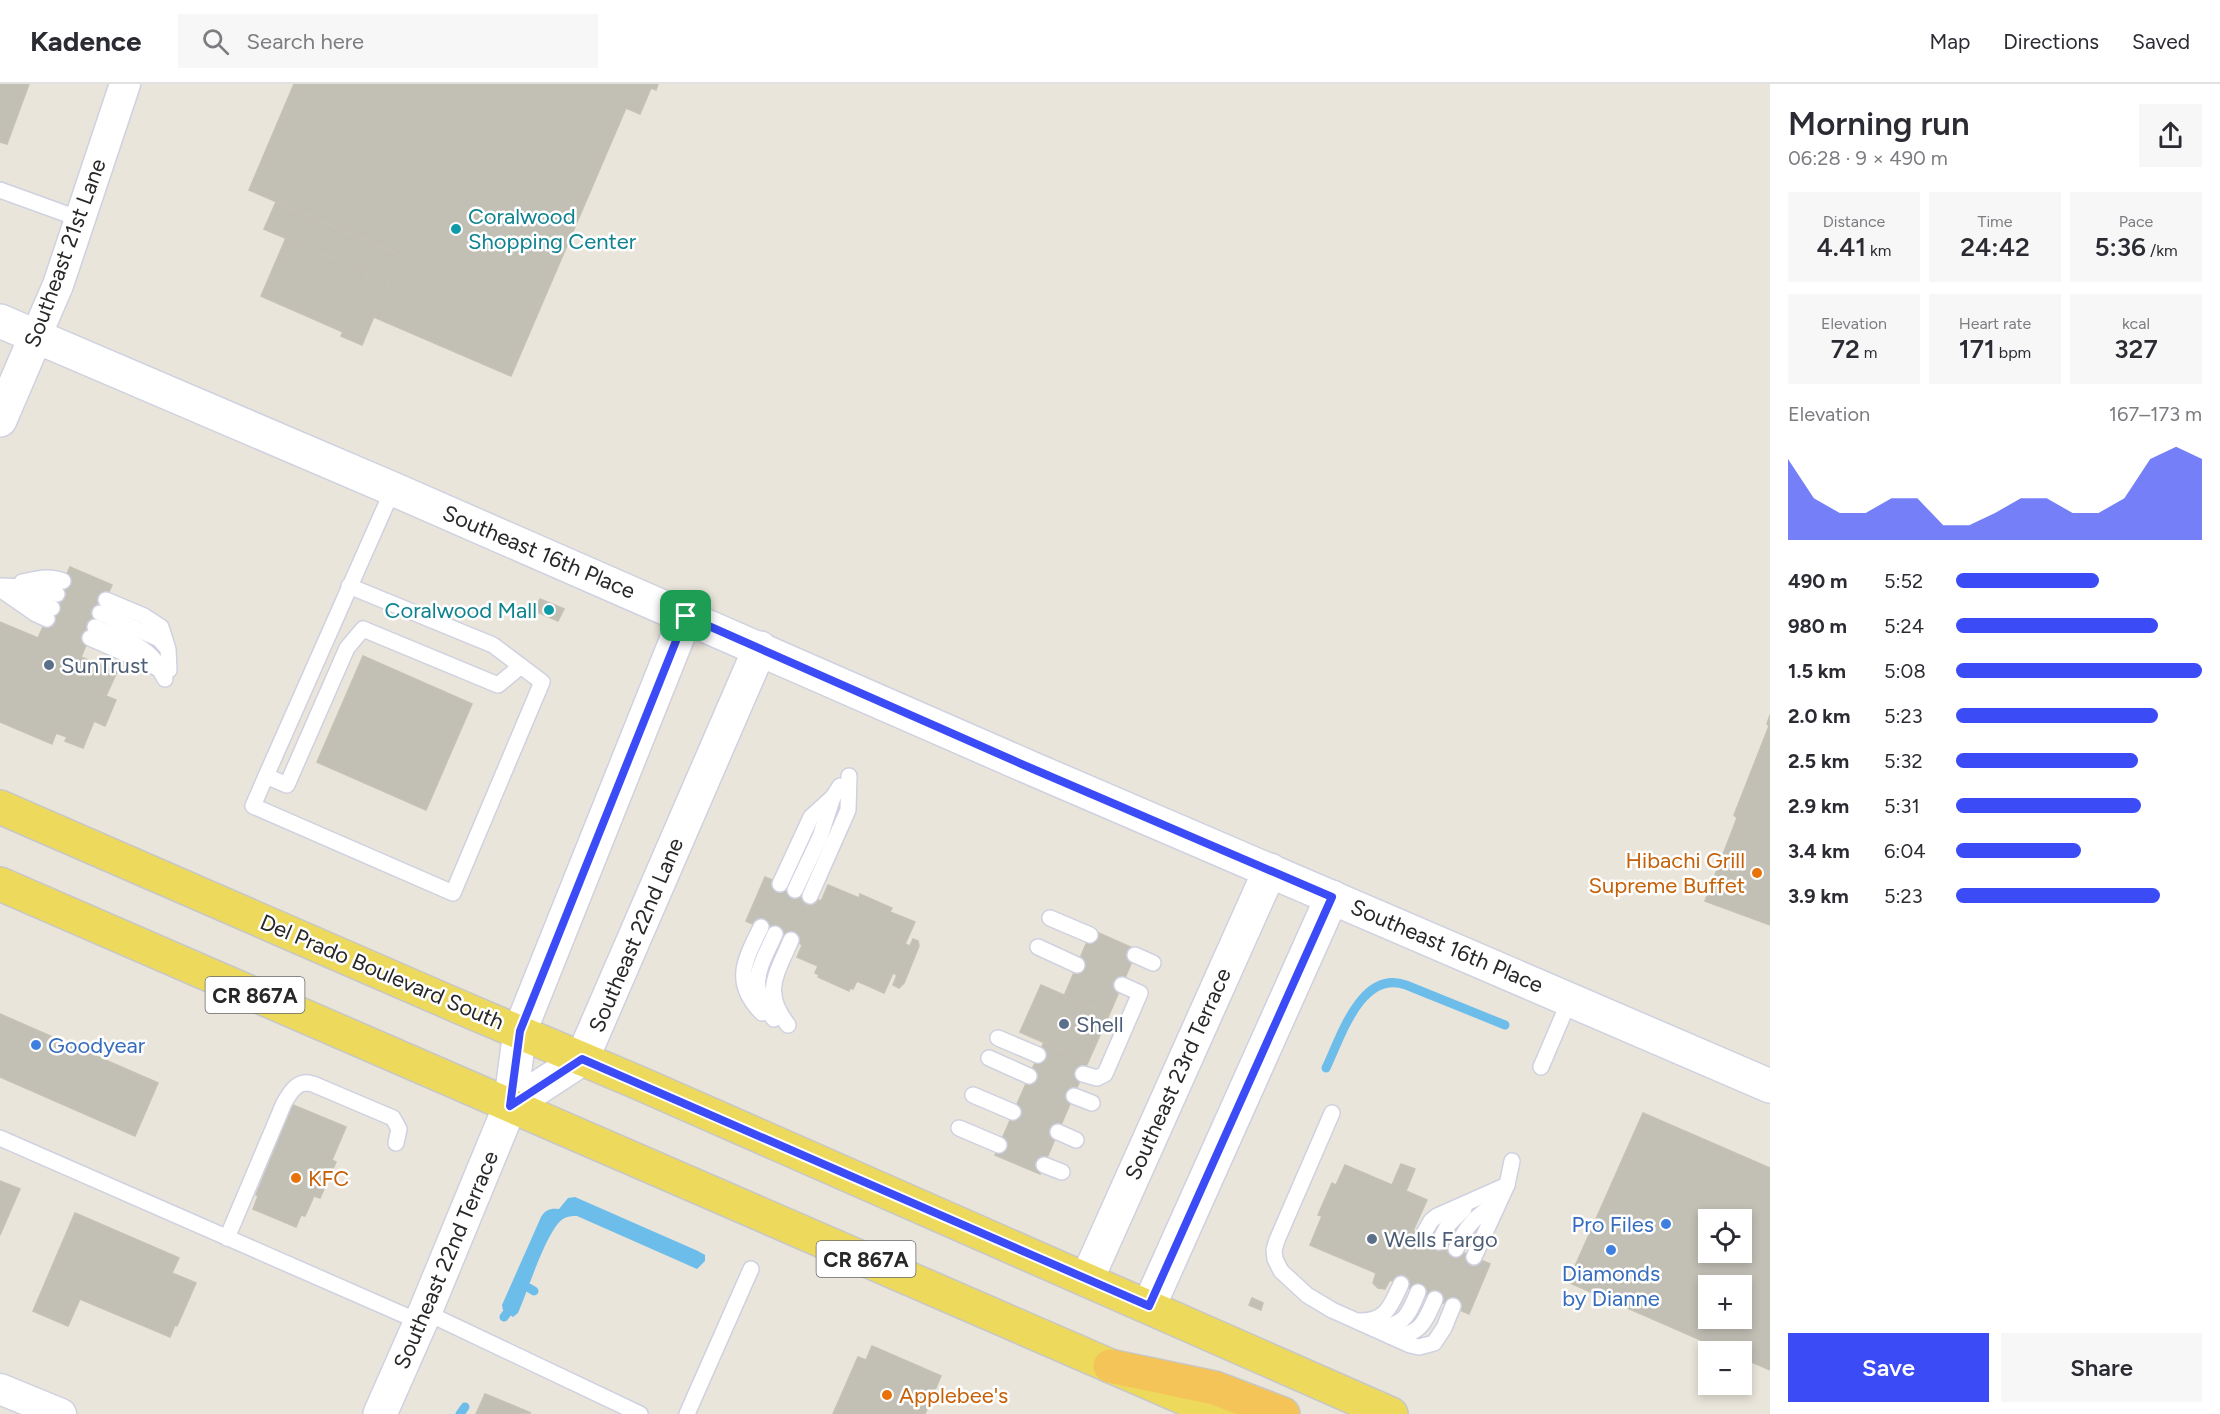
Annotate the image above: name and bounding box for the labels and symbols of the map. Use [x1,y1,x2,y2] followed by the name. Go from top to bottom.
[18,155,112,351] street label: Southeast 21st Lane
[468,203,637,255] place label: Coralwood Shopping Center
[449,222,463,236] marker: Coralwood Shopping Center
[439,499,639,605] street label: Southeast 16th Place
[660,590,711,641] pin
[385,597,537,624] place label: Coralwood Mall
[542,603,556,617] marker: Coralwood Mall
[61,652,148,679] place label: SunTrust
[42,658,56,672] marker: SunTrust
[583,834,689,1036] street label: Southeast 22nd Lane
[1588,847,1745,899] place label: Hibachi Grill Supreme Buffet
[1750,866,1764,880] marker: Hibachi Grill Supreme Buffet
[1347,893,1547,999] street label: Southeast 16th Place
[256,908,508,1036] street label: Del Prado Boulevard South
[1119,964,1237,1184] street label: Southeast 23rd Terrace
[206,977,304,1013] road number: CR 867A
[1076,1011,1123,1038] place label: Shell
[1057,1017,1071,1031] marker: Shell
[48,1032,146,1059] place label: Goodyear
[29,1038,43,1052] marker: Goodyear
[388,1147,504,1373] street label: Southeast 22nd Terrace
[308,1165,349,1192] place label: KFC
[289,1171,303,1185] marker: KFC
[1572,1211,1654,1238] place label: Pro Files
[1659,1217,1673,1231] marker: Pro Files
[1384,1226,1498,1253] place label: Wells Fargo
[1365,1232,1379,1246] marker: Wells Fargo
[816,1241,916,1277] road number: CR 867A
[1604,1243,1618,1257] marker: Diamonds by Dianne
[1562,1260,1660,1312] place label: Diamonds by Dianne
[899,1382,1008,1409] place label: Applebee's
[880,1388,894,1402] marker: Applebee's

